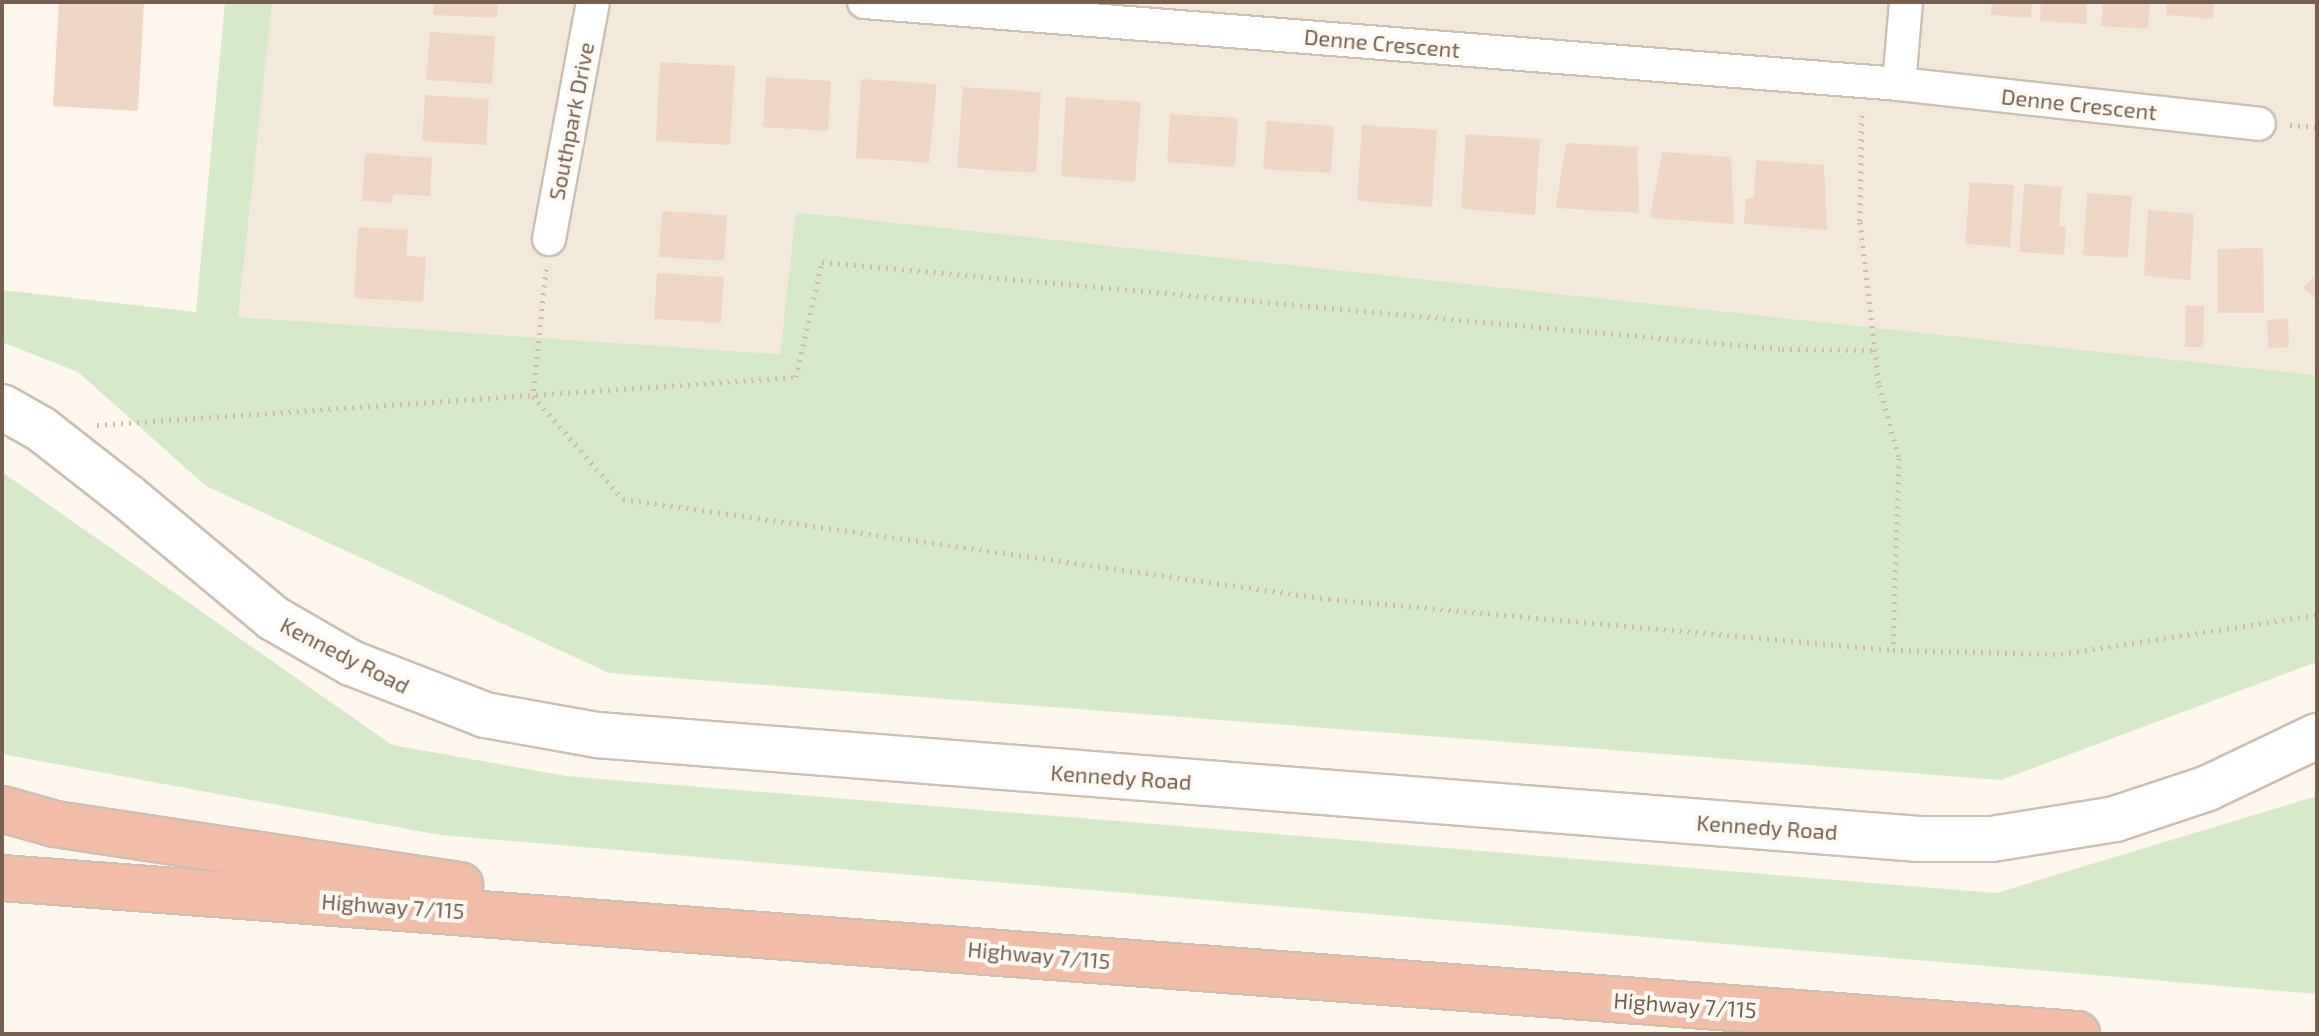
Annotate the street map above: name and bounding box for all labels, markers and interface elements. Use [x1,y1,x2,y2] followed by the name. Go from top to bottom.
[1303,23,1461,63] street label: Denne Crescent
[543,40,599,202] street label: Southpark Drive
[2000,83,2158,125] street label: Denne Crescent
[276,611,414,699] street label: Kennedy Road
[1049,759,1193,795] street label: Kennedy Road
[1695,809,1839,845] street label: Kennedy Road
[320,888,466,924] street label: Highway 7/115
[966,936,1112,974] street label: Highway 7/115
[1612,987,1758,1023] street label: Highway 7/115

